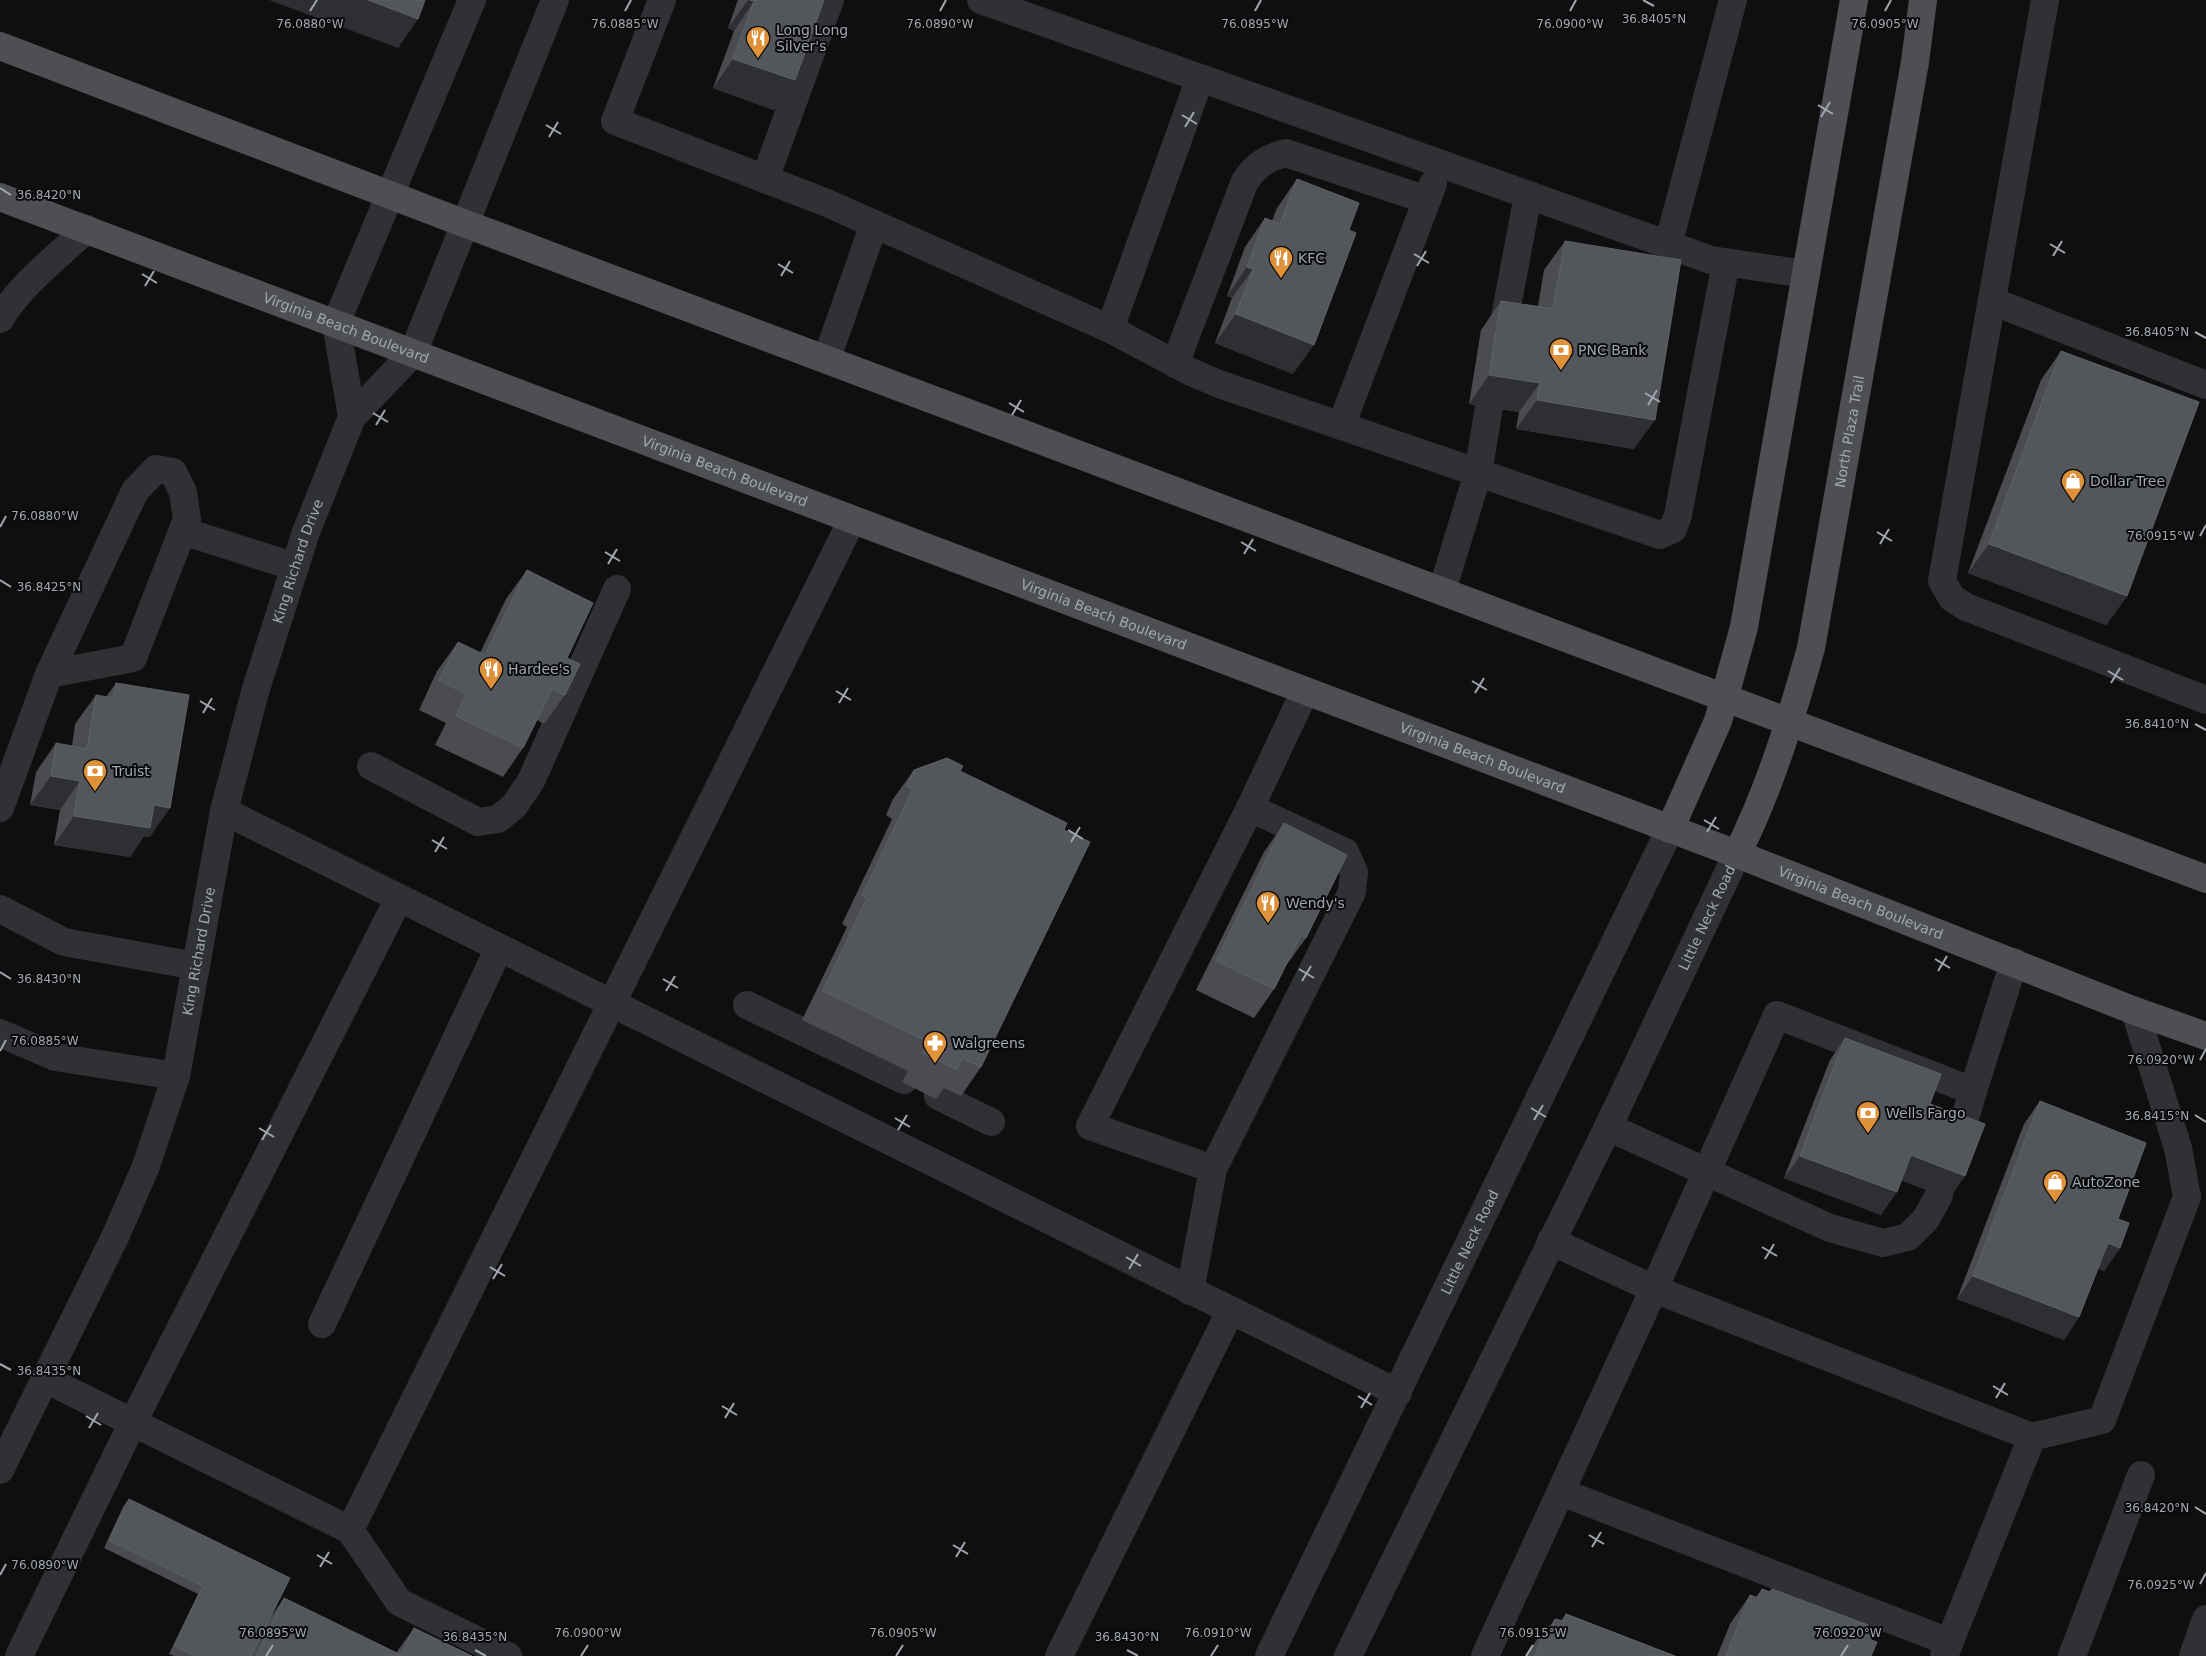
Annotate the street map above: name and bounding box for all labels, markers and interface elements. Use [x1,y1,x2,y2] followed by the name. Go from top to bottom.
[1622,12,1686,26] text: 36.8405°N
[276,17,344,31] text: 76.0880°W
[591,17,659,31] text: 76.0885°W
[906,17,974,31] text: 76.0890°W
[1221,17,1289,31] text: 76.0895°W
[1536,17,1604,31] text: 76.0900°W
[1851,17,1919,31] text: 76.0905°W
[776,22,848,54] place label: Long Long Silver's
[745,25,771,59] restaurant icon: Long Long Silver's
[17,188,81,202] text: 36.8420°N
[1268,245,1294,279] restaurant icon: KFC
[1298,250,1325,266] place label: KFC
[261,289,431,367] street label: Virginia Beach Boulevard
[2125,325,2189,339] text: 36.8405°N
[1548,337,1574,371] bank icon: PNC Bank
[1578,342,1647,358] place label: PNC Bank
[1832,374,1867,489] street label: North Plaza Trail
[640,433,810,510] street label: Virginia Beach Boulevard
[2060,468,2086,502] shop icon: Dollar Tree
[2090,473,2165,489] place label: Dollar Tree
[269,497,326,625] street label: King Richard Drive
[11,509,79,523] text: 76.0880°W
[2127,529,2195,543] text: 76.0915°W
[1019,576,1189,653] street label: Virginia Beach Boulevard
[17,580,81,594] text: 36.8425°N
[478,656,504,690] restaurant icon: Hardee's
[508,661,570,677] place label: Hardee's
[2125,717,2189,731] text: 36.8410°N
[1397,719,1568,796] street label: Virginia Beach Boulevard
[82,758,108,792] bank icon: Truist
[111,763,150,779] place label: Truist
[1675,863,1739,973] street label: Little Neck Road
[1776,863,1945,943] street label: Virginia Beach Boulevard
[179,886,218,1017] street label: King Richard Drive
[1255,890,1281,924] restaurant icon: Wendy's
[1286,895,1345,911] place label: Wendy's
[17,972,81,986] text: 36.8430°N
[922,1030,948,1064] pharmacy icon: Walgreens
[11,1034,79,1048] text: 76.0885°W
[952,1035,1025,1051] place label: Walgreens
[2127,1053,2195,1067] text: 76.0920°W
[1855,1100,1881,1134] bank icon: Wells Fargo
[1886,1105,1965,1121] place label: Wells Fargo
[2125,1109,2189,1123] text: 36.8415°N
[2042,1169,2068,1203] shop icon: AutoZone
[2072,1174,2140,1190] place label: AutoZone
[1438,1187,1502,1297] street label: Little Neck Road
[17,1364,81,1378] text: 36.8435°N
[2125,1501,2189,1515] text: 36.8420°N
[11,1558,79,1572] text: 76.0890°W
[2127,1578,2195,1592] text: 76.0925°W
[239,1626,307,1640] text: 76.0895°W
[554,1626,622,1640] text: 76.0900°W
[869,1626,937,1640] text: 76.0905°W
[1184,1626,1252,1640] text: 76.0910°W
[1499,1626,1567,1640] text: 76.0915°W
[1814,1626,1882,1640] text: 76.0920°W
[443,1630,507,1644] text: 36.8435°N
[1095,1630,1159,1644] text: 36.8430°N

